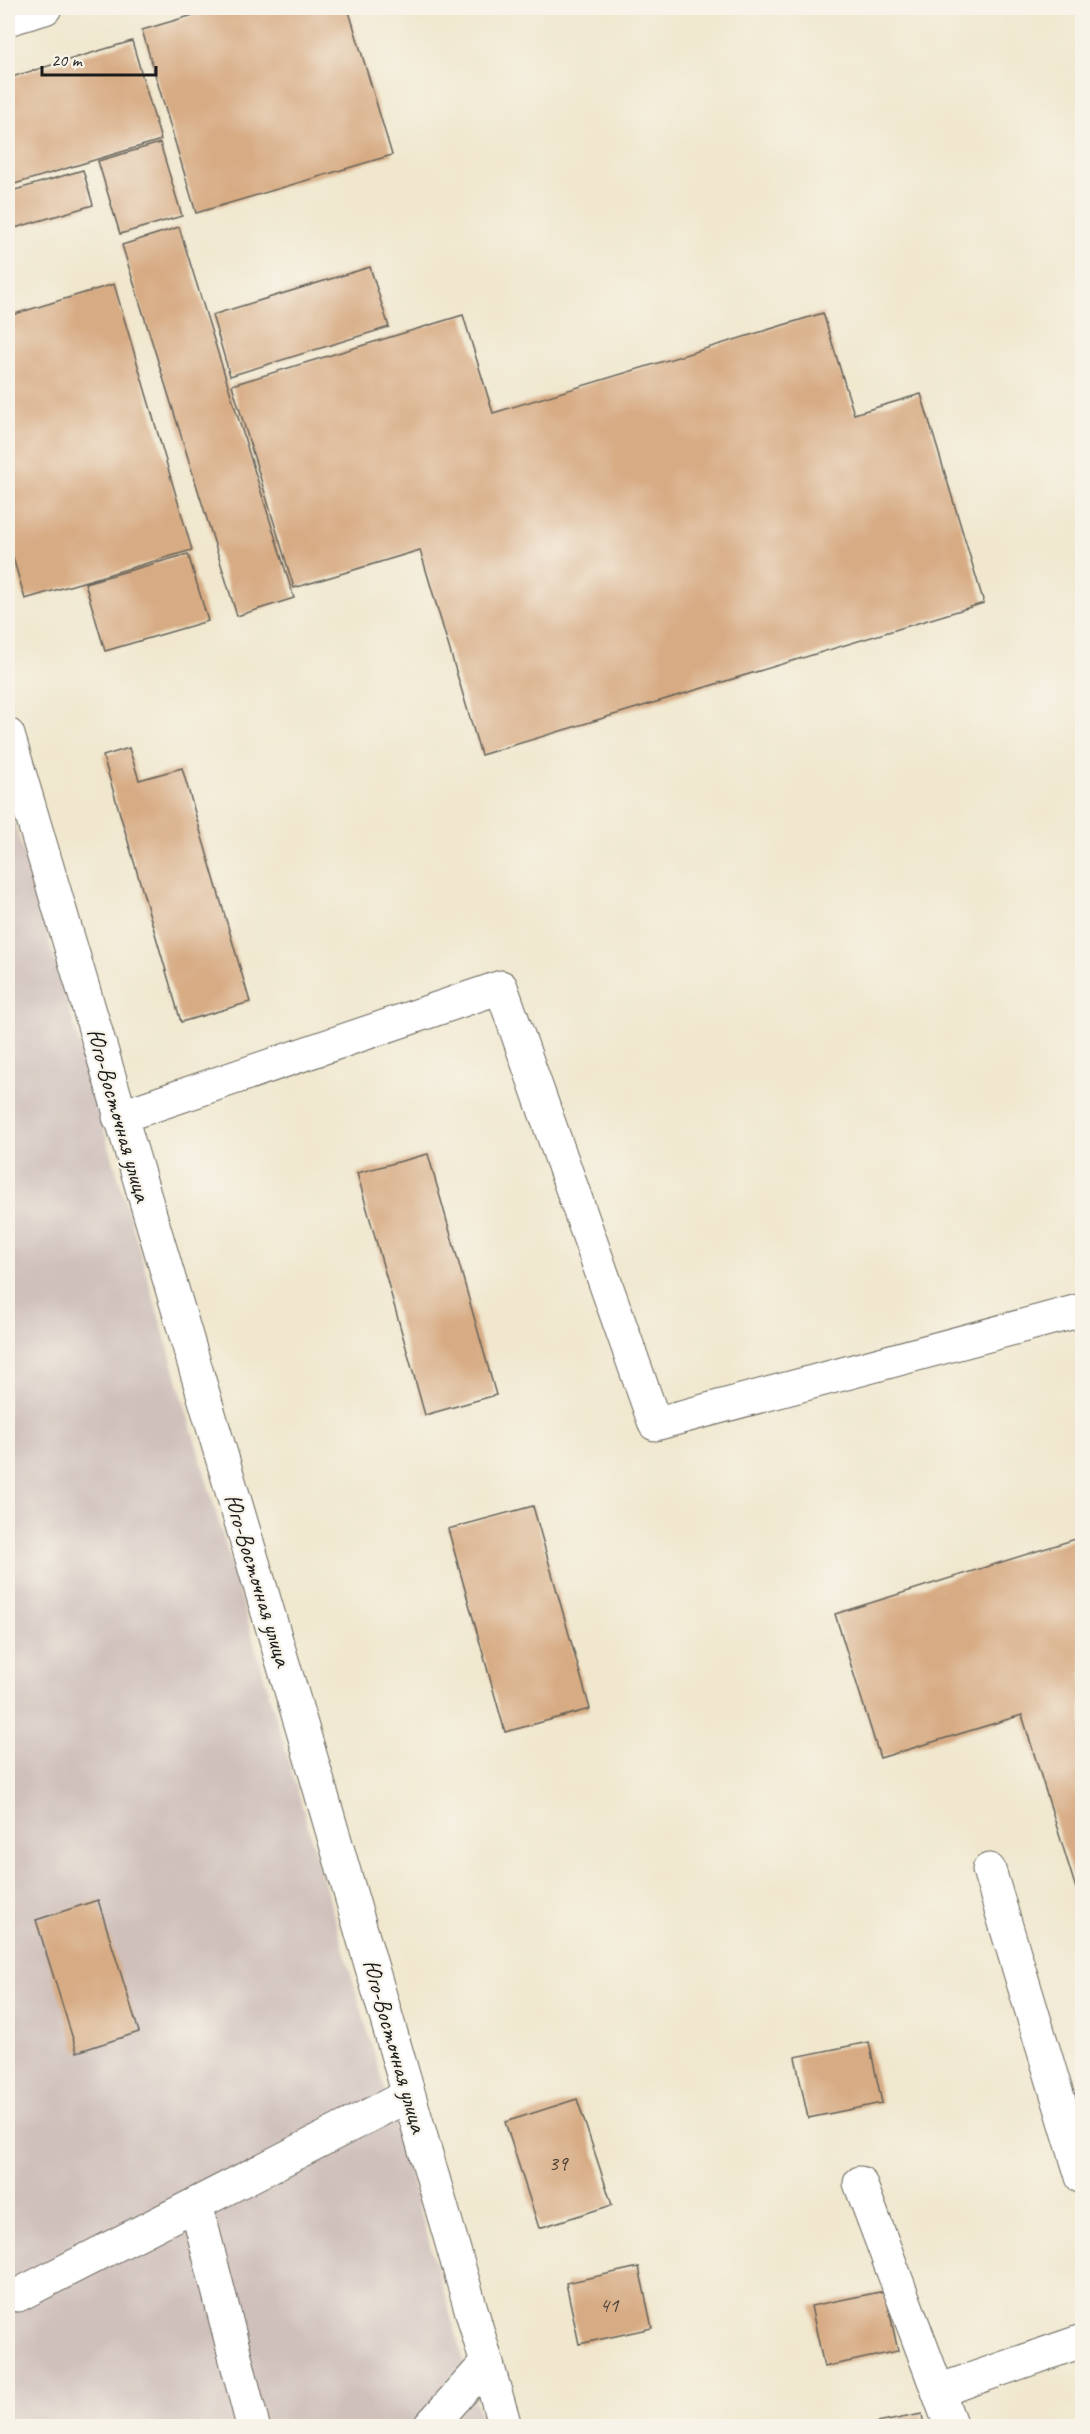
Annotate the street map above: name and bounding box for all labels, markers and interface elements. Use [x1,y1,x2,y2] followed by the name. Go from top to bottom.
[42,39,156,77] scale bar
[51,49,84,71] text: 20 m
[80,1025,158,1206] street label: Юго-Восточная улица
[218,1490,299,1671] street label: Юго-Восточная улица
[356,1956,434,2137] street label: Юго-Восточная улица
[549,2150,569,2176] house number: 39
[600,2292,620,2318] house number: 41

